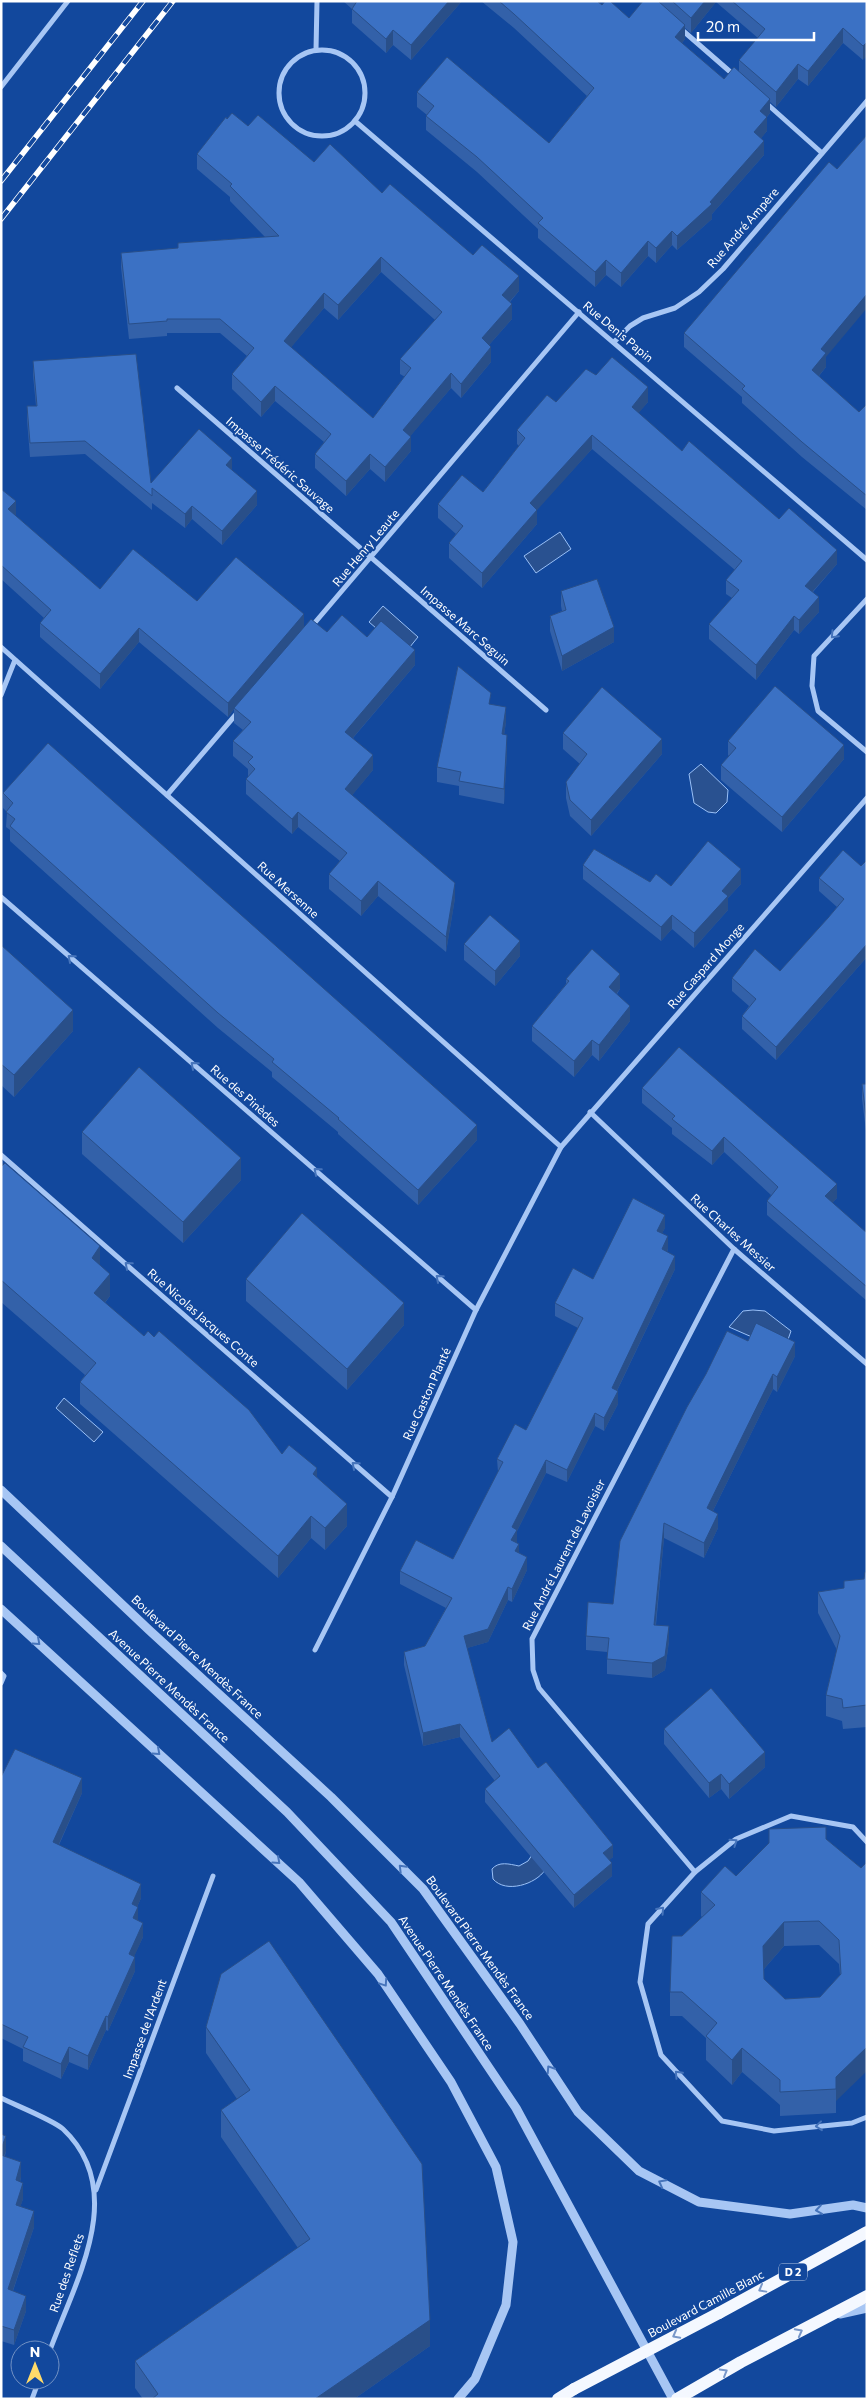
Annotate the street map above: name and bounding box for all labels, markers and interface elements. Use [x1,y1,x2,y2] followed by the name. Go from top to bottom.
[698,10,814,42] scale bar
[706,17,740,35] text: 20 m
[704,184,781,270] street label: Rue André Ampère
[581,298,656,365] street label: Rue Denis Papin
[224,413,338,515] street label: Impasse Frédéric Sauvage
[329,506,402,589] street label: Rue Henry Leaute
[418,583,513,668] street label: Impasse Marc Seguin
[831,629,840,638] one-way arrow
[255,858,322,920] street label: Rue Mersenne
[664,920,746,1011] street label: Rue Gaspard Monge
[68,955,77,964] one-way arrow
[208,1061,283,1129] street label: Rue des Pinèdes
[191,1062,200,1071] one-way arrow
[313,1168,322,1177] one-way arrow
[688,1190,779,1274] street label: Rue Charles Messier
[124,1262,133,1271] one-way arrow
[145,1265,262,1370] street label: Rue Nicolas Jacques Conte
[436,1275,445,1284] one-way arrow
[399,1345,453,1442] street label: Rue Gaston Planté
[352,1461,361,1470] one-way arrow
[519,1476,608,1633] street label: Rue André Laurent de Lavoisier
[129,1592,266,1721] street label: Boulevard Pierre Mendès France
[106,1626,233,1745] street label: Avenue Pierre Mendès France
[32,1636,41,1645] one-way arrow
[152,1746,161,1755] one-way arrow
[728,1839,737,1848] one-way arrow
[272,1855,281,1864] one-way arrow
[399,1865,408,1874] one-way arrow
[424,1873,538,2022] street label: Boulevard Pierre Mendès France
[655,1906,664,1915] one-way arrow
[396,1912,497,2053] street label: Avenue Pierre Mendès France
[120,1977,169,2080] street label: Impasse de l'Ardent
[378,1977,387,1987] one-way arrow
[546,2065,556,2074] one-way arrow
[675,2071,684,2080] one-way arrow
[815,2120,823,2131] one-way arrow
[658,2179,667,2189] one-way arrow
[814,2204,822,2215] one-way arrow
[46,2231,86,2314] street label: Rue des Reflets
[779,2264,807,2280] road number: D 2
[645,2266,766,2340] street label: Boulevard Camille Blanc
[759,2283,768,2293] one-way arrow
[794,2328,803,2338] one-way arrow
[672,2329,681,2339] one-way arrow
[10,2340,60,2390] north arrow
[30,2343,40,2360] text: N
[719,2368,728,2378] one-way arrow

